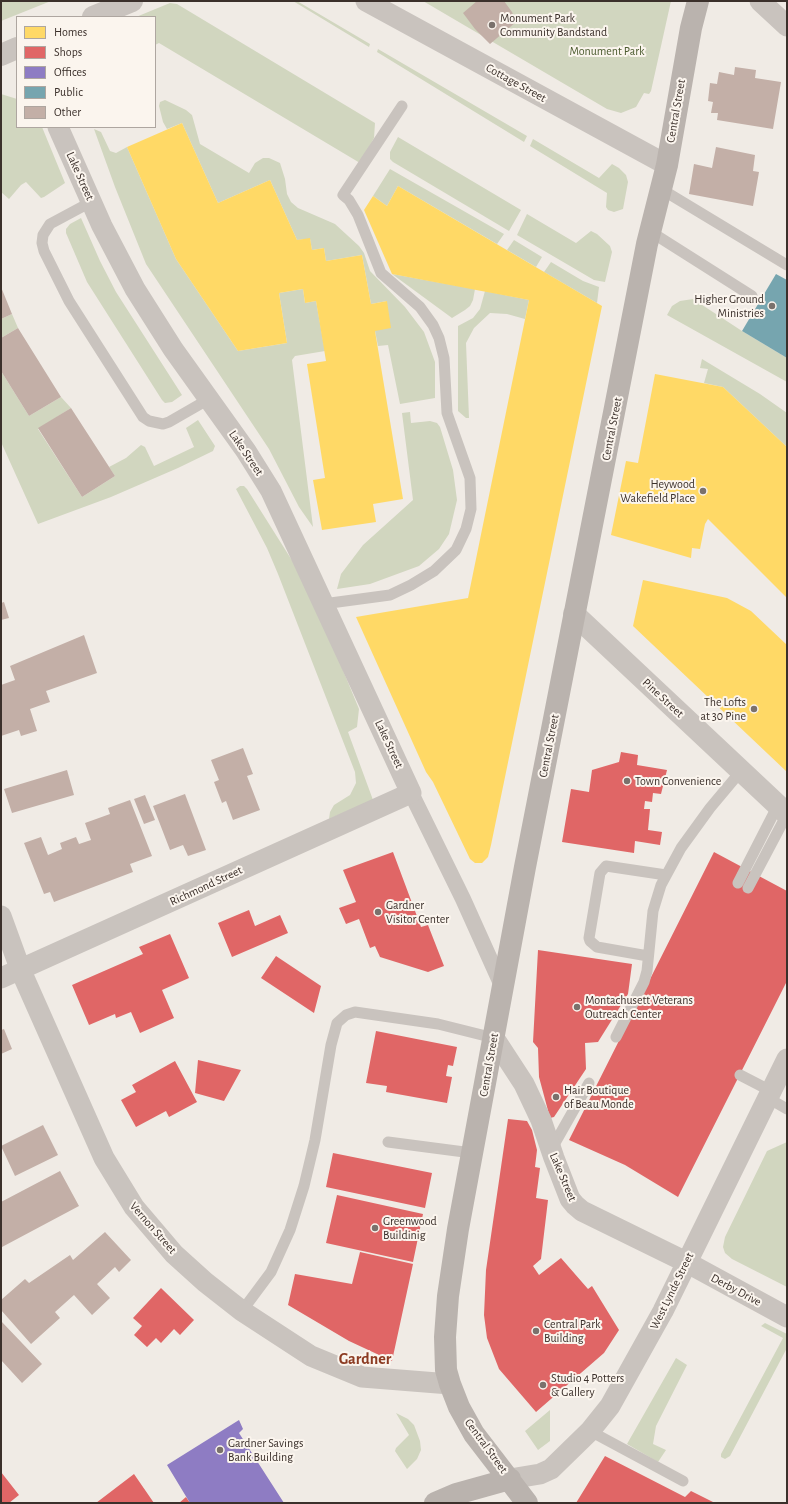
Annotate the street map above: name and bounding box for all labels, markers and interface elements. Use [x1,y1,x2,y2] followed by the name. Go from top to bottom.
[500,11,607,39] place label: Monument Park Community Bandstand
[16,16,156,128] legend
[487,20,497,30] marker: Monument Park Community Bandstand
[54,26,87,38] text: Homes
[569,44,645,58] park label: Monument Park
[54,46,82,58] text: Shops
[483,61,549,105] street label: Cottage Street
[54,66,87,78] text: Offices
[663,78,689,144] street label: Central Street
[54,86,83,98] text: Public
[54,106,81,118] text: Other
[63,150,97,202] street label: Lake Street
[694,292,764,320] place label: Higher Ground Ministries
[767,301,777,311] marker: Higher Ground Ministries
[599,396,625,462] street label: Central Street
[226,428,266,478] street label: Lake Street
[620,477,695,505] place label: Heywood Wakefield Place
[698,486,708,496] marker: Heywood Wakefield Place
[639,675,687,721] street label: Pine Street
[701,695,746,723] place label: The Lofts at 30 Pine
[749,704,759,714] marker: The Lofts at 30 Pine
[536,713,562,779] street label: Central Street
[372,718,406,770] street label: Lake Street
[635,774,721,788] place label: Town Convenience
[622,776,632,786] marker: Town Convenience
[167,863,245,909] street label: Richmond Street
[386,898,449,926] place label: Gardner Visitor Center
[373,907,383,917] marker: Gardner Visitor Center
[585,993,693,1021] place label: Montachusett Veterans Outreach Center
[572,1002,582,1012] marker: Montachusett Veterans Outreach Center
[476,1032,502,1098] street label: Central Street
[564,1083,634,1111] place label: Hair Boutique of Beau Monde
[551,1092,561,1102] marker: Hair Boutique of Beau Monde
[546,1150,580,1204] street label: Lake Street
[127,1199,179,1257] street label: Vernon Street
[383,1214,437,1242] place label: Greenwood Buildinig
[370,1223,380,1233] marker: Greenwood Buildinig
[647,1250,697,1332] street label: West Lynde Street
[708,1271,764,1309] street label: Derby Drive
[544,1317,601,1345] place label: Central Park Building
[531,1326,541,1336] marker: Central Park Building
[339,1349,391,1369] district label: Gardner
[551,1371,624,1399] place label: Studio 4 Potters & Gallery
[538,1380,548,1390] marker: Studio 4 Potters & Gallery
[461,1416,511,1476] street label: Central Street
[228,1436,303,1464] place label: Gardner Savings Bank Building
[215,1445,225,1455] marker: Gardner Savings Bank Building

